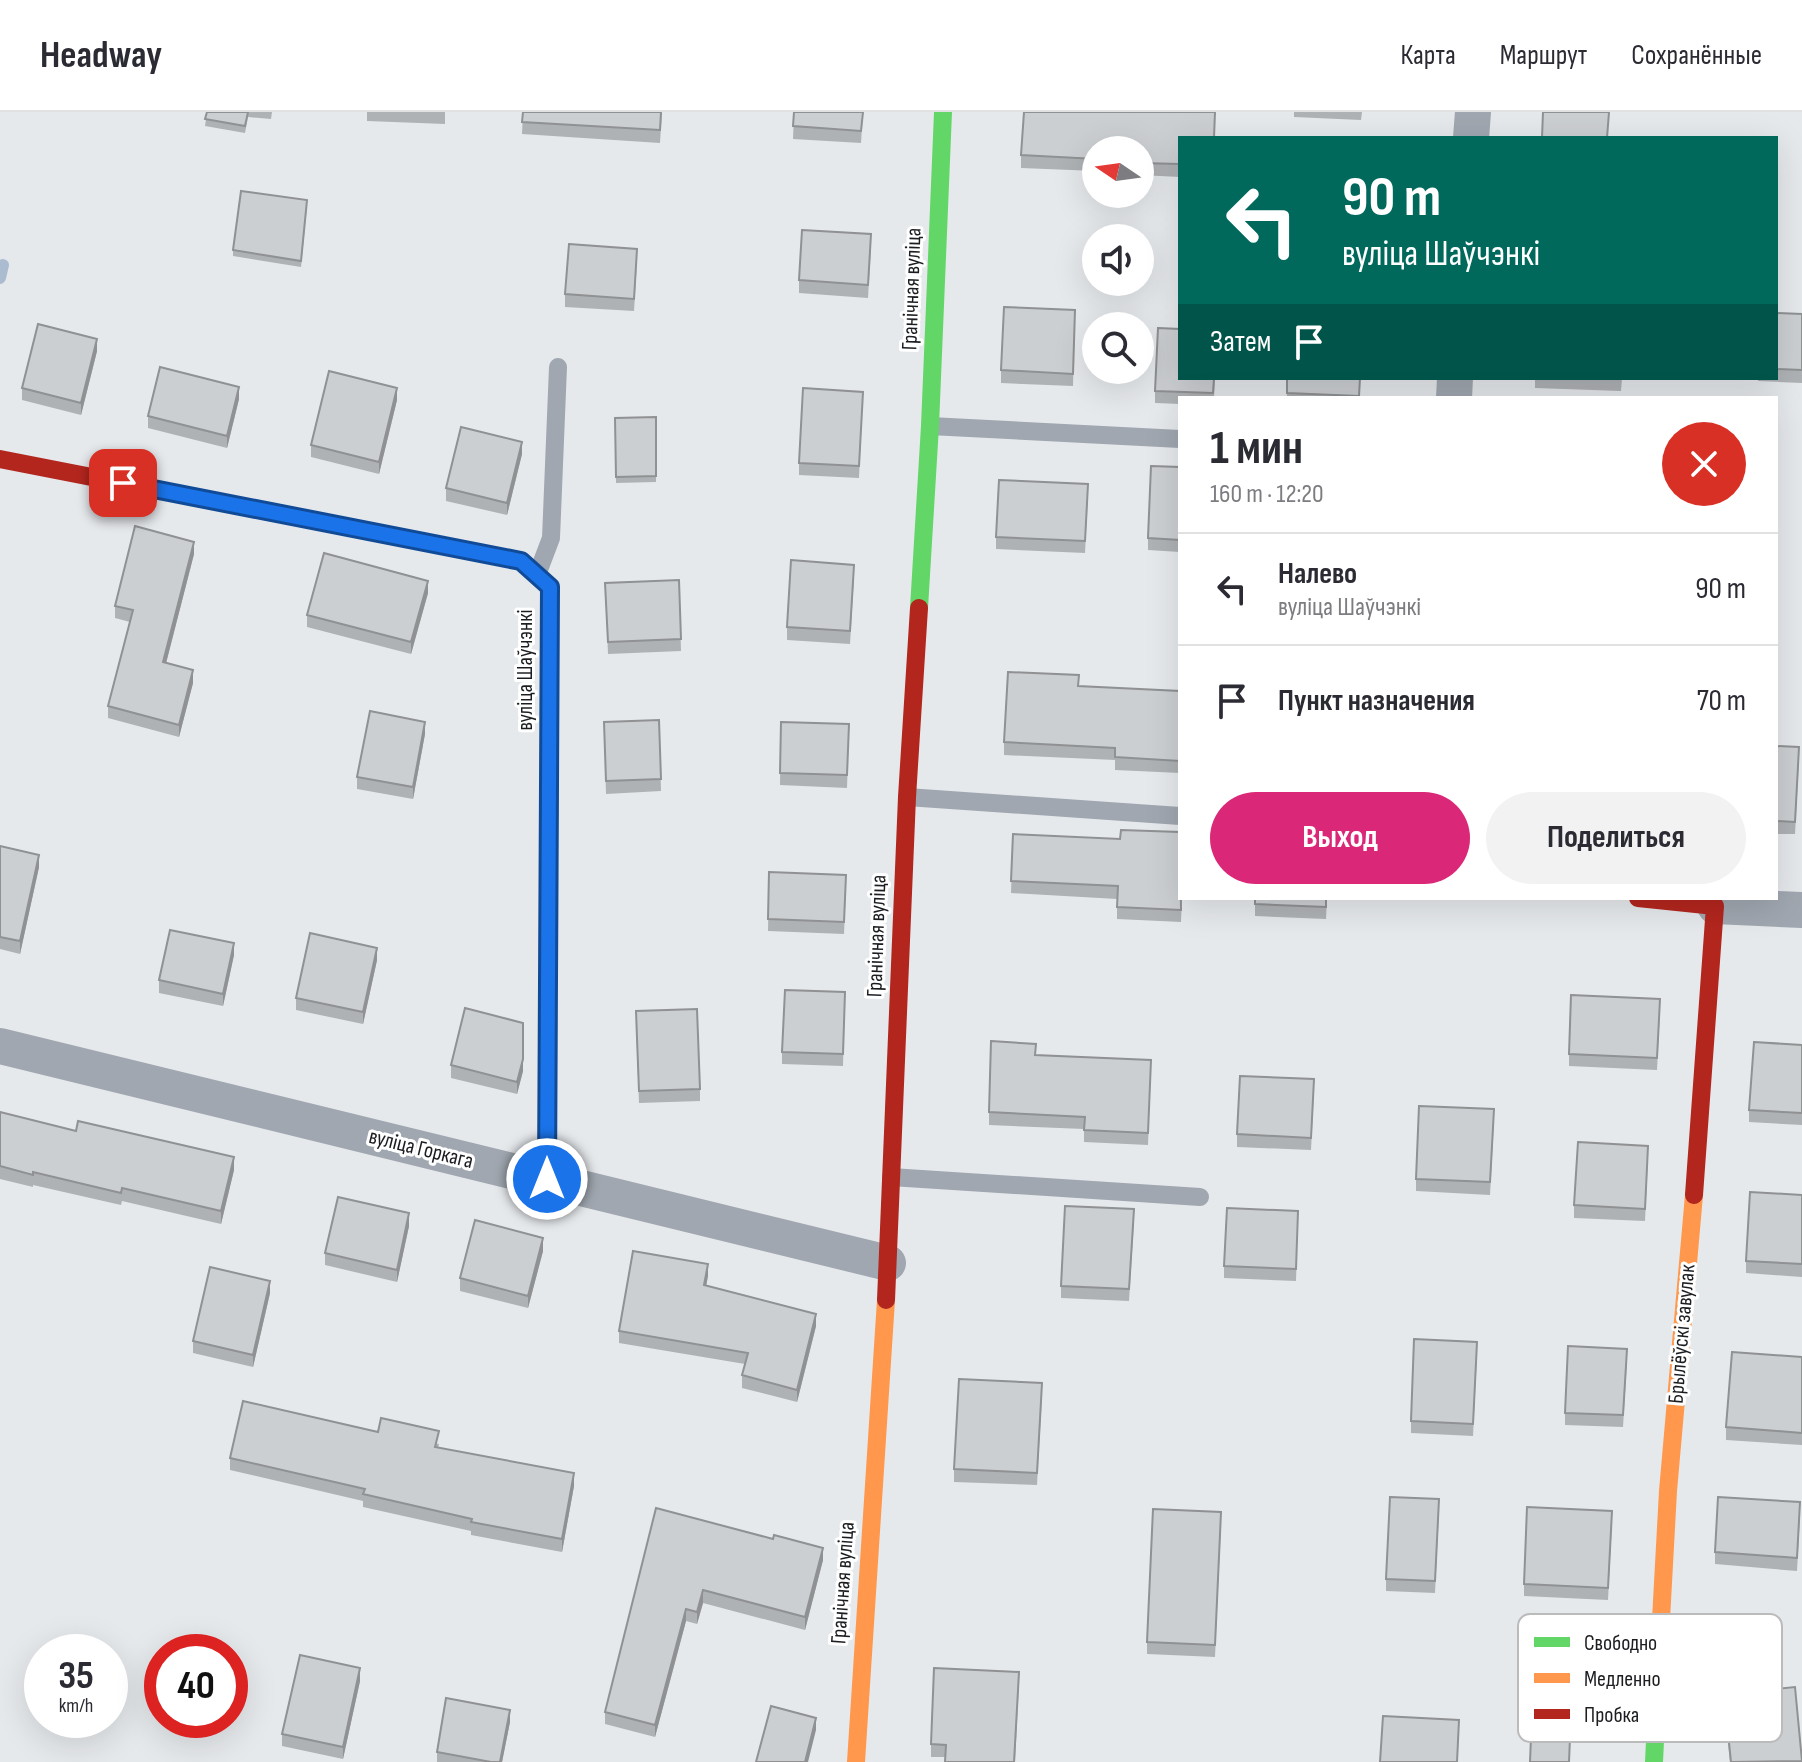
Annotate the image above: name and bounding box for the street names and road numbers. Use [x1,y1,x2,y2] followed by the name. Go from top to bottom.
[896,227,928,351] street label: Гранічная вуліца
[512,609,539,731] street label: вуліца Шаўчэнкі
[861,874,893,998] street label: Гранічная вуліца
[366,1123,476,1175] street label: вуліца Горкага
[1662,1263,1702,1405] street label: Брылёўскі завулак
[825,1521,861,1645] street label: Гранічная вуліца

